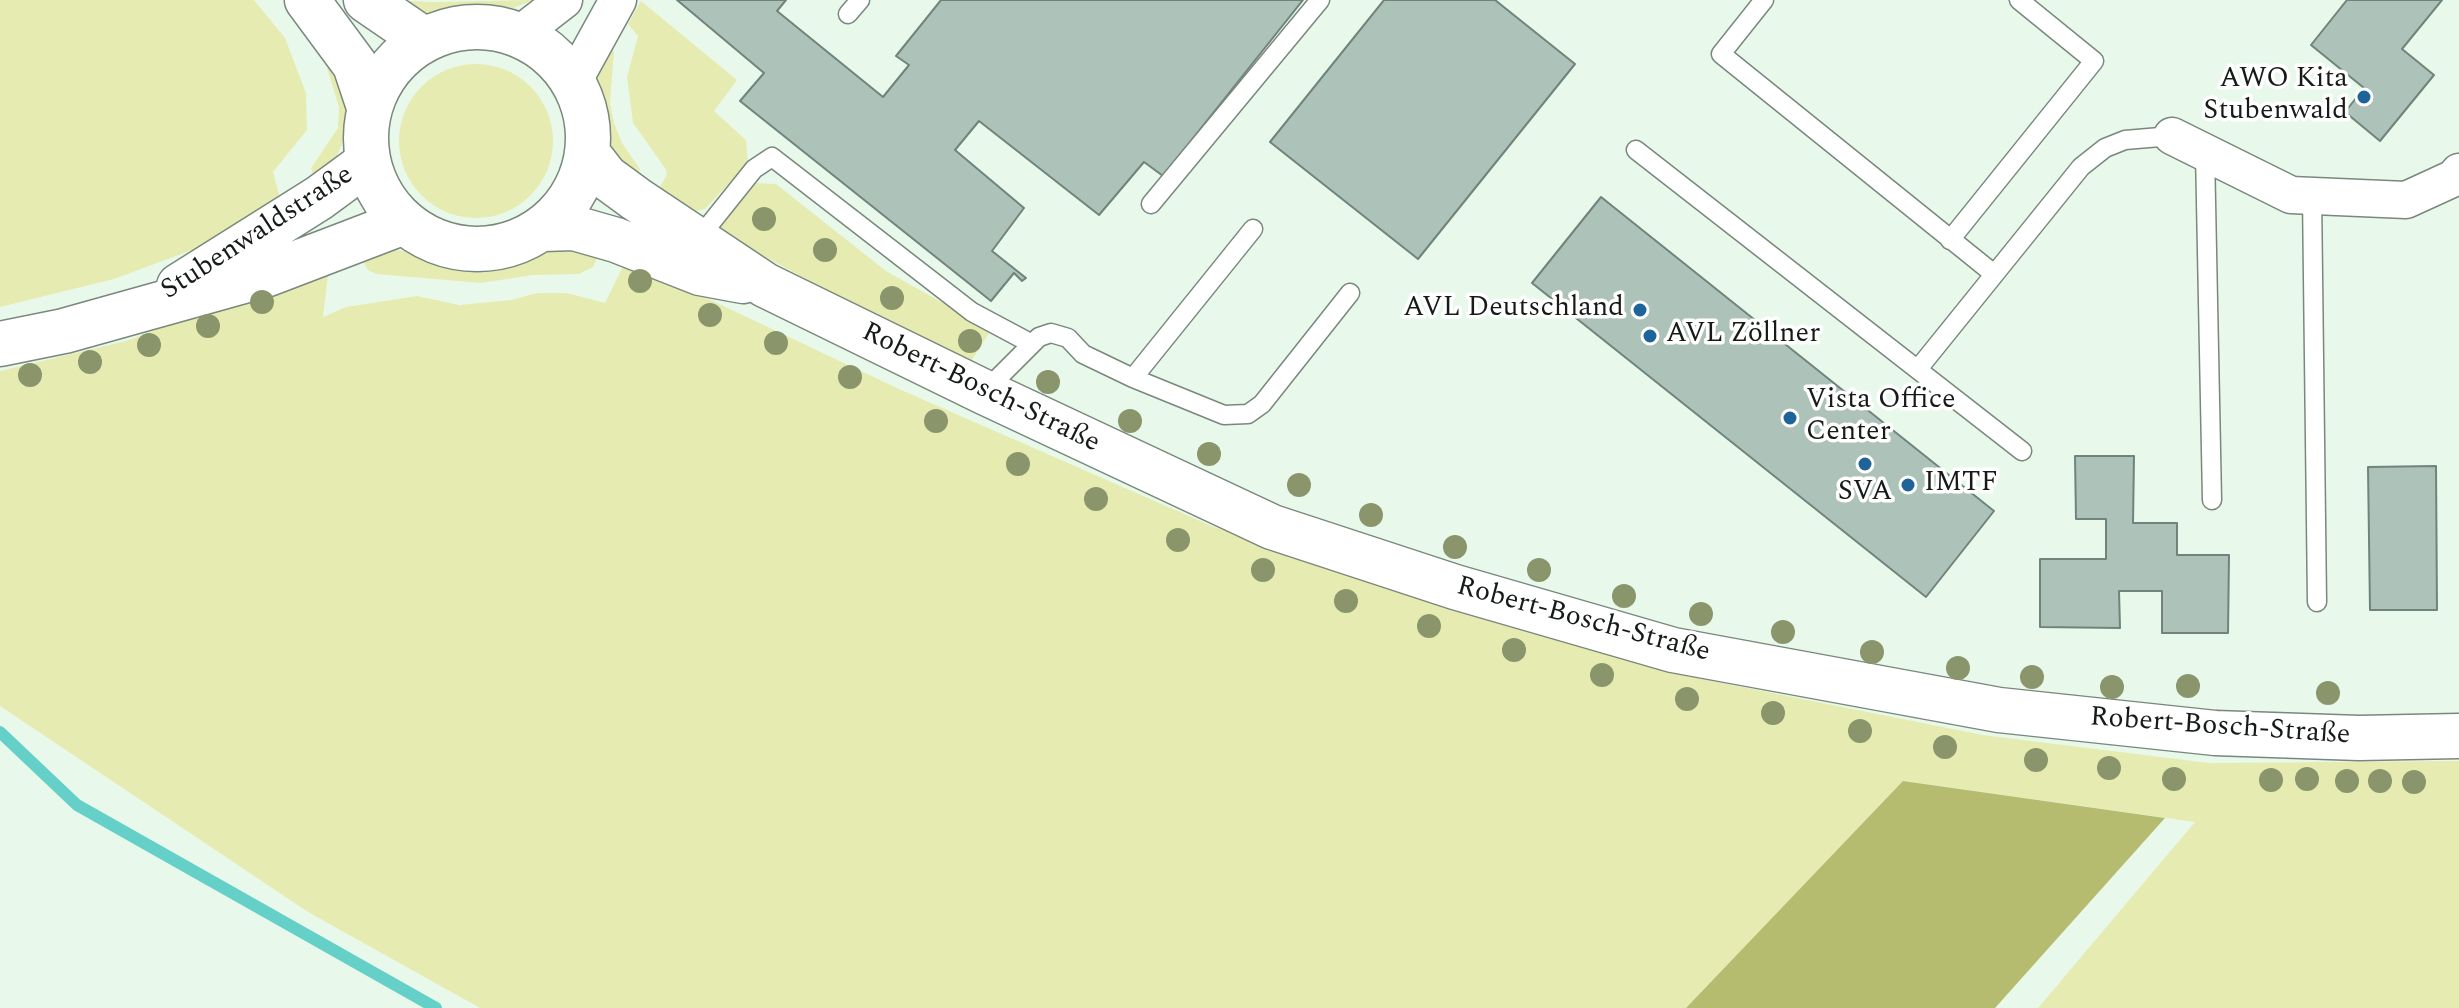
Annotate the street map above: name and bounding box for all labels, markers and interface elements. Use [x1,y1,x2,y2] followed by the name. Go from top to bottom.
[2203,64,2348,130] place label: AWO Kita Stubenwald
[2355,88,2373,106] marker: AWO Kita Stubenwald
[156,159,360,309] street label: Stubenwaldstraße
[1403,293,1624,327] place label: AVL Deutschland
[1631,301,1649,319] marker: AVL Deutschland
[855,317,1105,461] street label: Robert-Bosch-Straße
[1666,319,1820,353] place label: AVL Zöllner
[1641,327,1659,345] marker: AVL Zöllner
[1806,385,1956,451] place label: Vista Office Center
[1781,409,1799,427] marker: Vista Office Center
[1856,455,1874,473] marker: SVA
[1924,468,1998,502] place label: IMTF
[1899,476,1917,494] marker: IMTF
[1838,477,1892,511] place label: SVA
[1453,571,1713,671] street label: Robert-Bosch-Straße
[2089,702,2351,754] street label: Robert-Bosch-Straße

